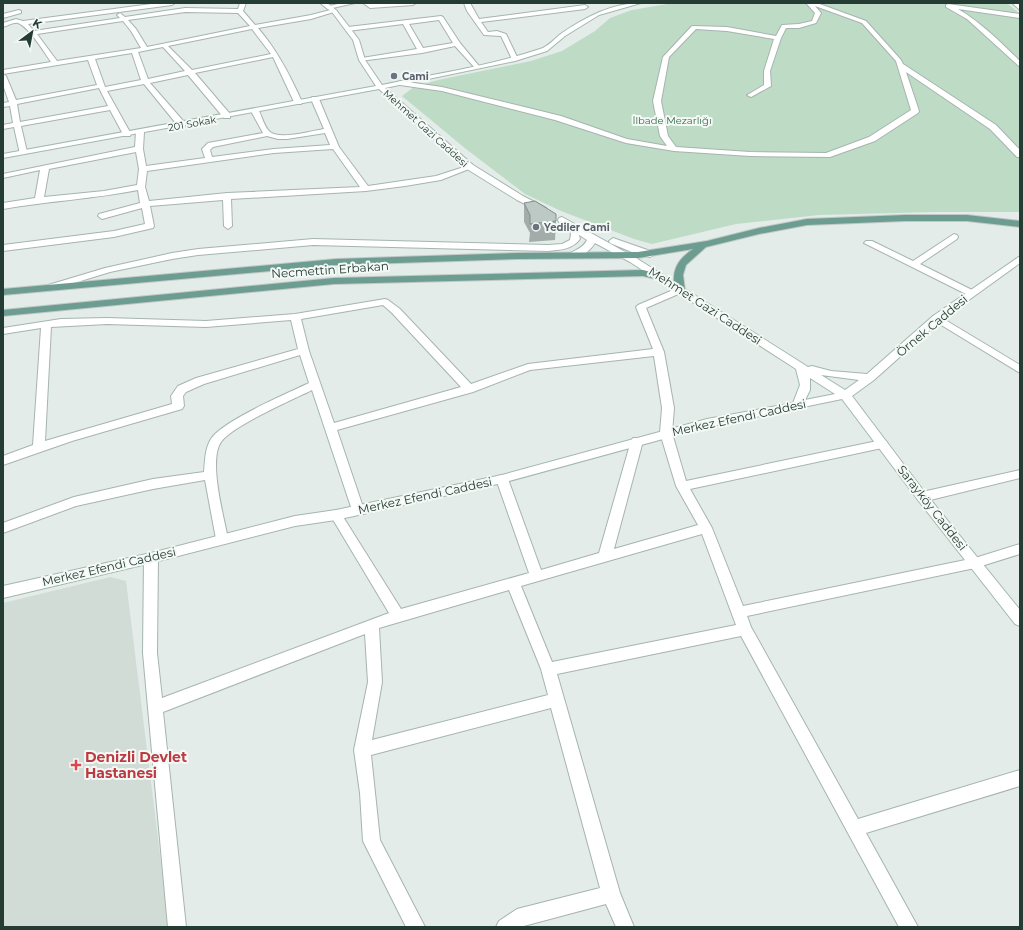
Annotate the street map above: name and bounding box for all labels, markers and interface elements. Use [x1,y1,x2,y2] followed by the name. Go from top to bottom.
[12,12,52,52] north arrow
[30,15,45,32] text: K
[402,70,429,83] place label: Cami
[389,71,399,81] marker: Cami
[381,87,471,170] street label: Mehmet Gazi Caddesi
[167,113,217,134] street label: 201 Sokak
[632,114,712,127] park label: İlbade Mezarlığı
[543,221,610,234] place label: Yediler Cami
[531,222,541,232] marker: Yediler Cami
[271,258,389,281] street label: Necmettin Erbakan
[646,263,765,348] street label: Mehmet Gazi Caddesi
[893,291,970,360] street label: Örnek Caddesi
[670,396,807,439] street label: Merkez Efendi Caddesi
[894,462,970,553] street label: Sarayköy Caddesi
[356,474,493,517] street label: Merkez Efendi Caddesi
[41,544,177,589] street label: Merkez Efendi Caddesi
[85,748,187,782] place label: Denizli Devlet Hastanesi
[70,759,82,771] marker: Denizli Devlet Hastanesi

